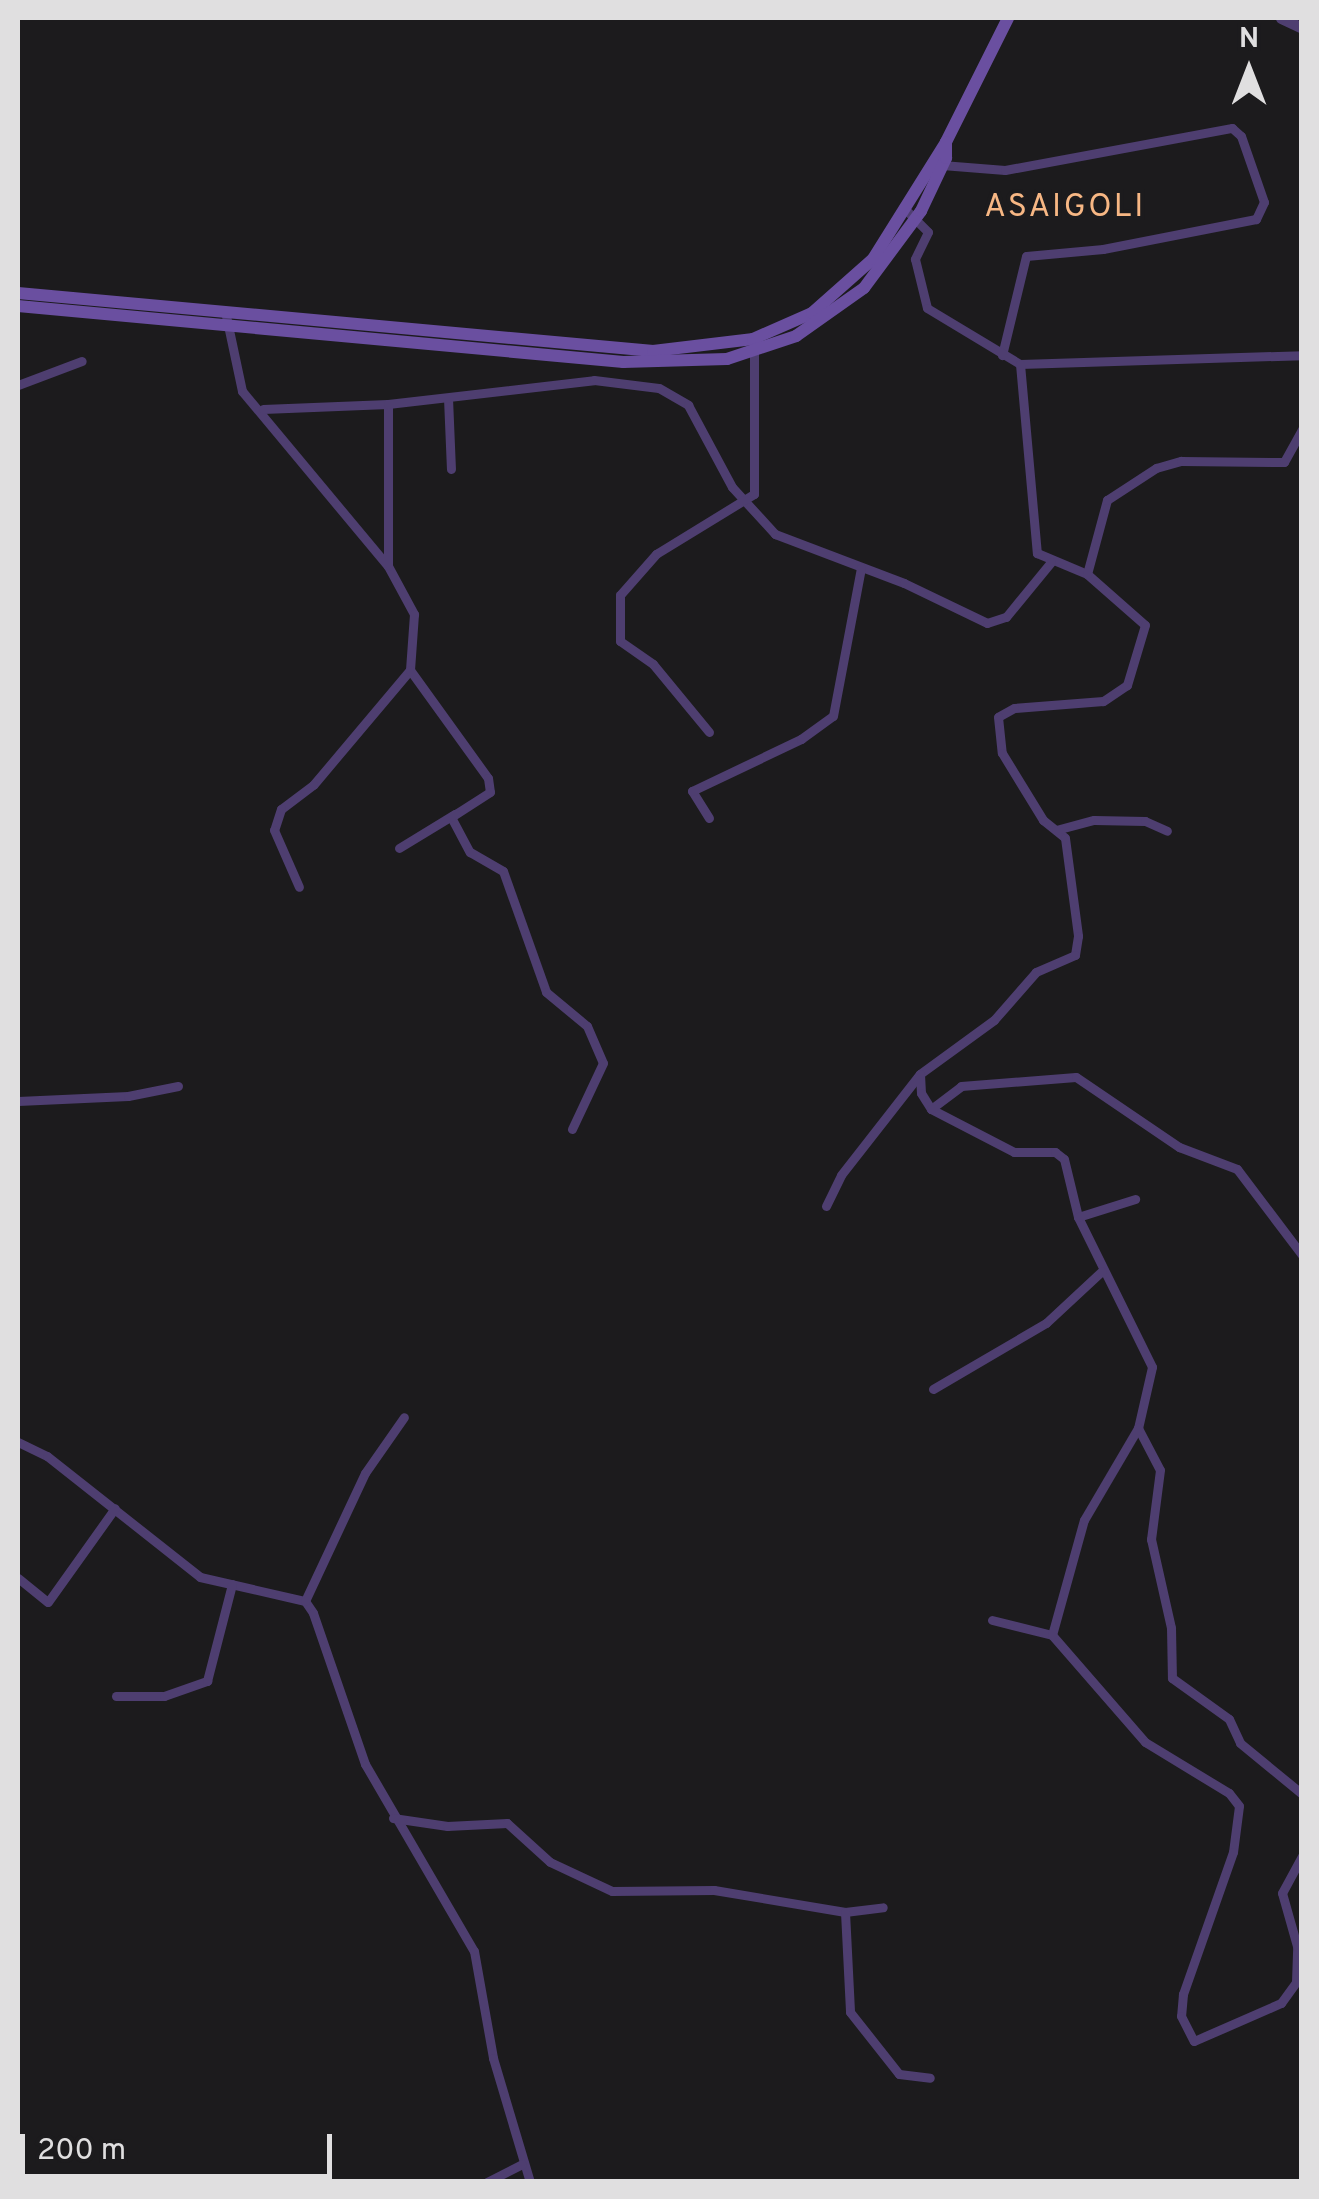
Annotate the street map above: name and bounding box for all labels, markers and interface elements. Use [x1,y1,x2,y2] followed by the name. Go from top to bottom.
[1199,20,1299,120] north arrow
[1239,22,1259,58] text: N
[984,189,1146,227] district label: ASAIGOLI
[25,2114,338,2176] scale bar
[37,2133,126,2170] text: 200 m

